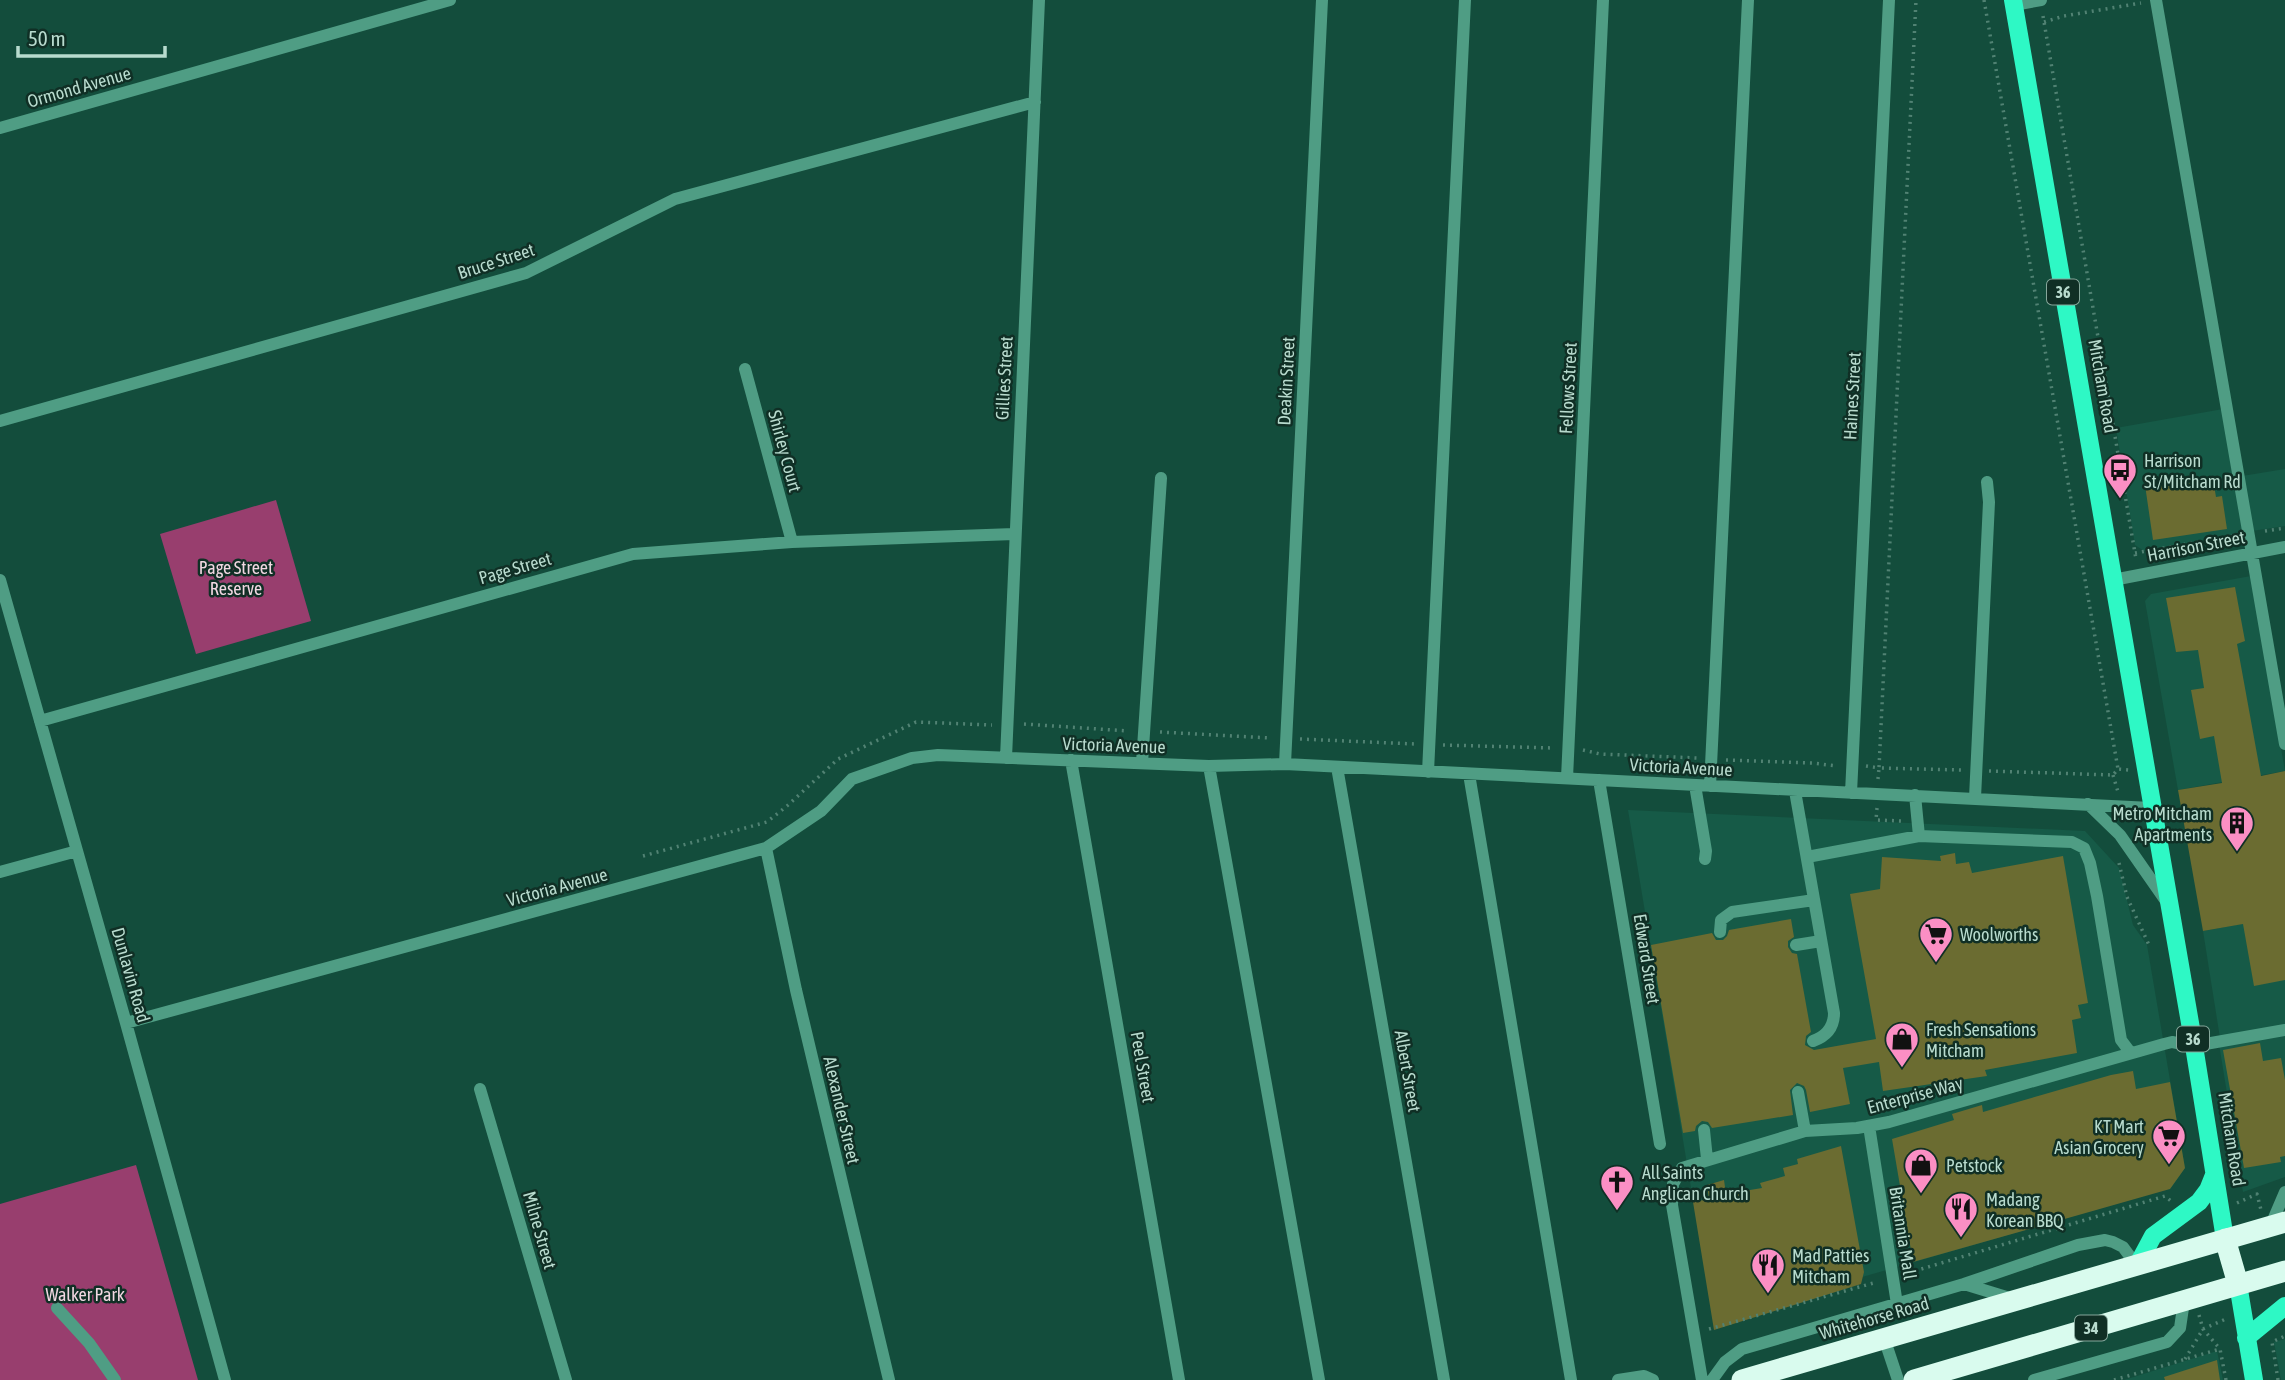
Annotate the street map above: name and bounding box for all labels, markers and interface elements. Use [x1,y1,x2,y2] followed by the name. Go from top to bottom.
[18,14,164,58] scale bar
[28,26,66,50] text: 50 m
[25,62,133,112] street label: Ormond Avenue
[455,239,537,283] street label: Bruce Street
[2047,280,2079,304] road number: 36
[991,336,1017,420] street label: Gillies Street
[1273,336,1299,426] street label: Deakin Street
[2084,338,2122,434] street label: Mitcham Road
[1555,342,1581,434] street label: Fellows Street
[1839,351,1865,441] street label: Haines Street
[764,408,806,494] street label: Shirley Court
[2144,450,2241,492] place label: Harrison St/Mitcham Rd
[2101,451,2139,500] bus stop icon: Harrison St/Mitcham Rd
[2145,526,2247,566] street label: Harrison Street
[476,548,554,588] street label: Page Street
[199,557,273,599] park label: Page Street Reserve
[1062,733,1166,757] street label: Victoria Avenue
[1629,754,1733,780] street label: Victoria Avenue
[2112,803,2212,845] place label: Metro Mitcham Apartments
[2218,804,2256,853] building icon: Metro Mitcham Apartments
[504,864,610,910] street label: Victoria Avenue
[1630,912,1664,1006] street label: Edward Street
[1917,915,1955,964] supermarket icon: Woolworths
[1960,924,2038,945] place label: Woolworths
[107,925,155,1025] street label: Dunlavin Road
[1926,1019,2036,1061] place label: Fresh Sensations Mitcham
[1883,1020,1921,1069] shop icon: Fresh Sensations Mitcham
[2177,1026,2209,1051] road number: 36
[1390,1029,1426,1113] street label: Albert Street
[1126,1030,1160,1104] street label: Peel Street
[819,1054,865,1166] street label: Alexander Street
[1865,1072,1965,1118] street label: Enterprise Way
[2214,1091,2250,1187] street label: Mitcham Road
[2054,1116,2144,1158] place label: KT Mart Asian Grocery
[2150,1117,2188,1166] supermarket icon: KT Mart Asian Grocery
[1902,1146,1940,1195] shop icon: Petstock
[1946,1155,2002,1176] place label: Petstock
[1642,1162,1749,1204] place label: All Saints Anglican Church
[1598,1163,1636,1212] church icon: All Saints Anglican Church
[1885,1185,1921,1281] street label: Britannia Mall
[519,1189,561,1271] street label: Milne Street
[1986,1189,2064,1231] place label: Madang Korean BBQ
[1942,1190,1980,1239] restaurant icon: Madang Korean BBQ
[1792,1245,1869,1287] place label: Mad Patties Mitcham
[1749,1246,1787,1295] restaurant icon: Mad Patties Mitcham
[45,1284,125,1305] park label: Walker Park
[1817,1292,1931,1344] street label: Whitehorse Road
[2075,1316,2107,1340] road number: 34

